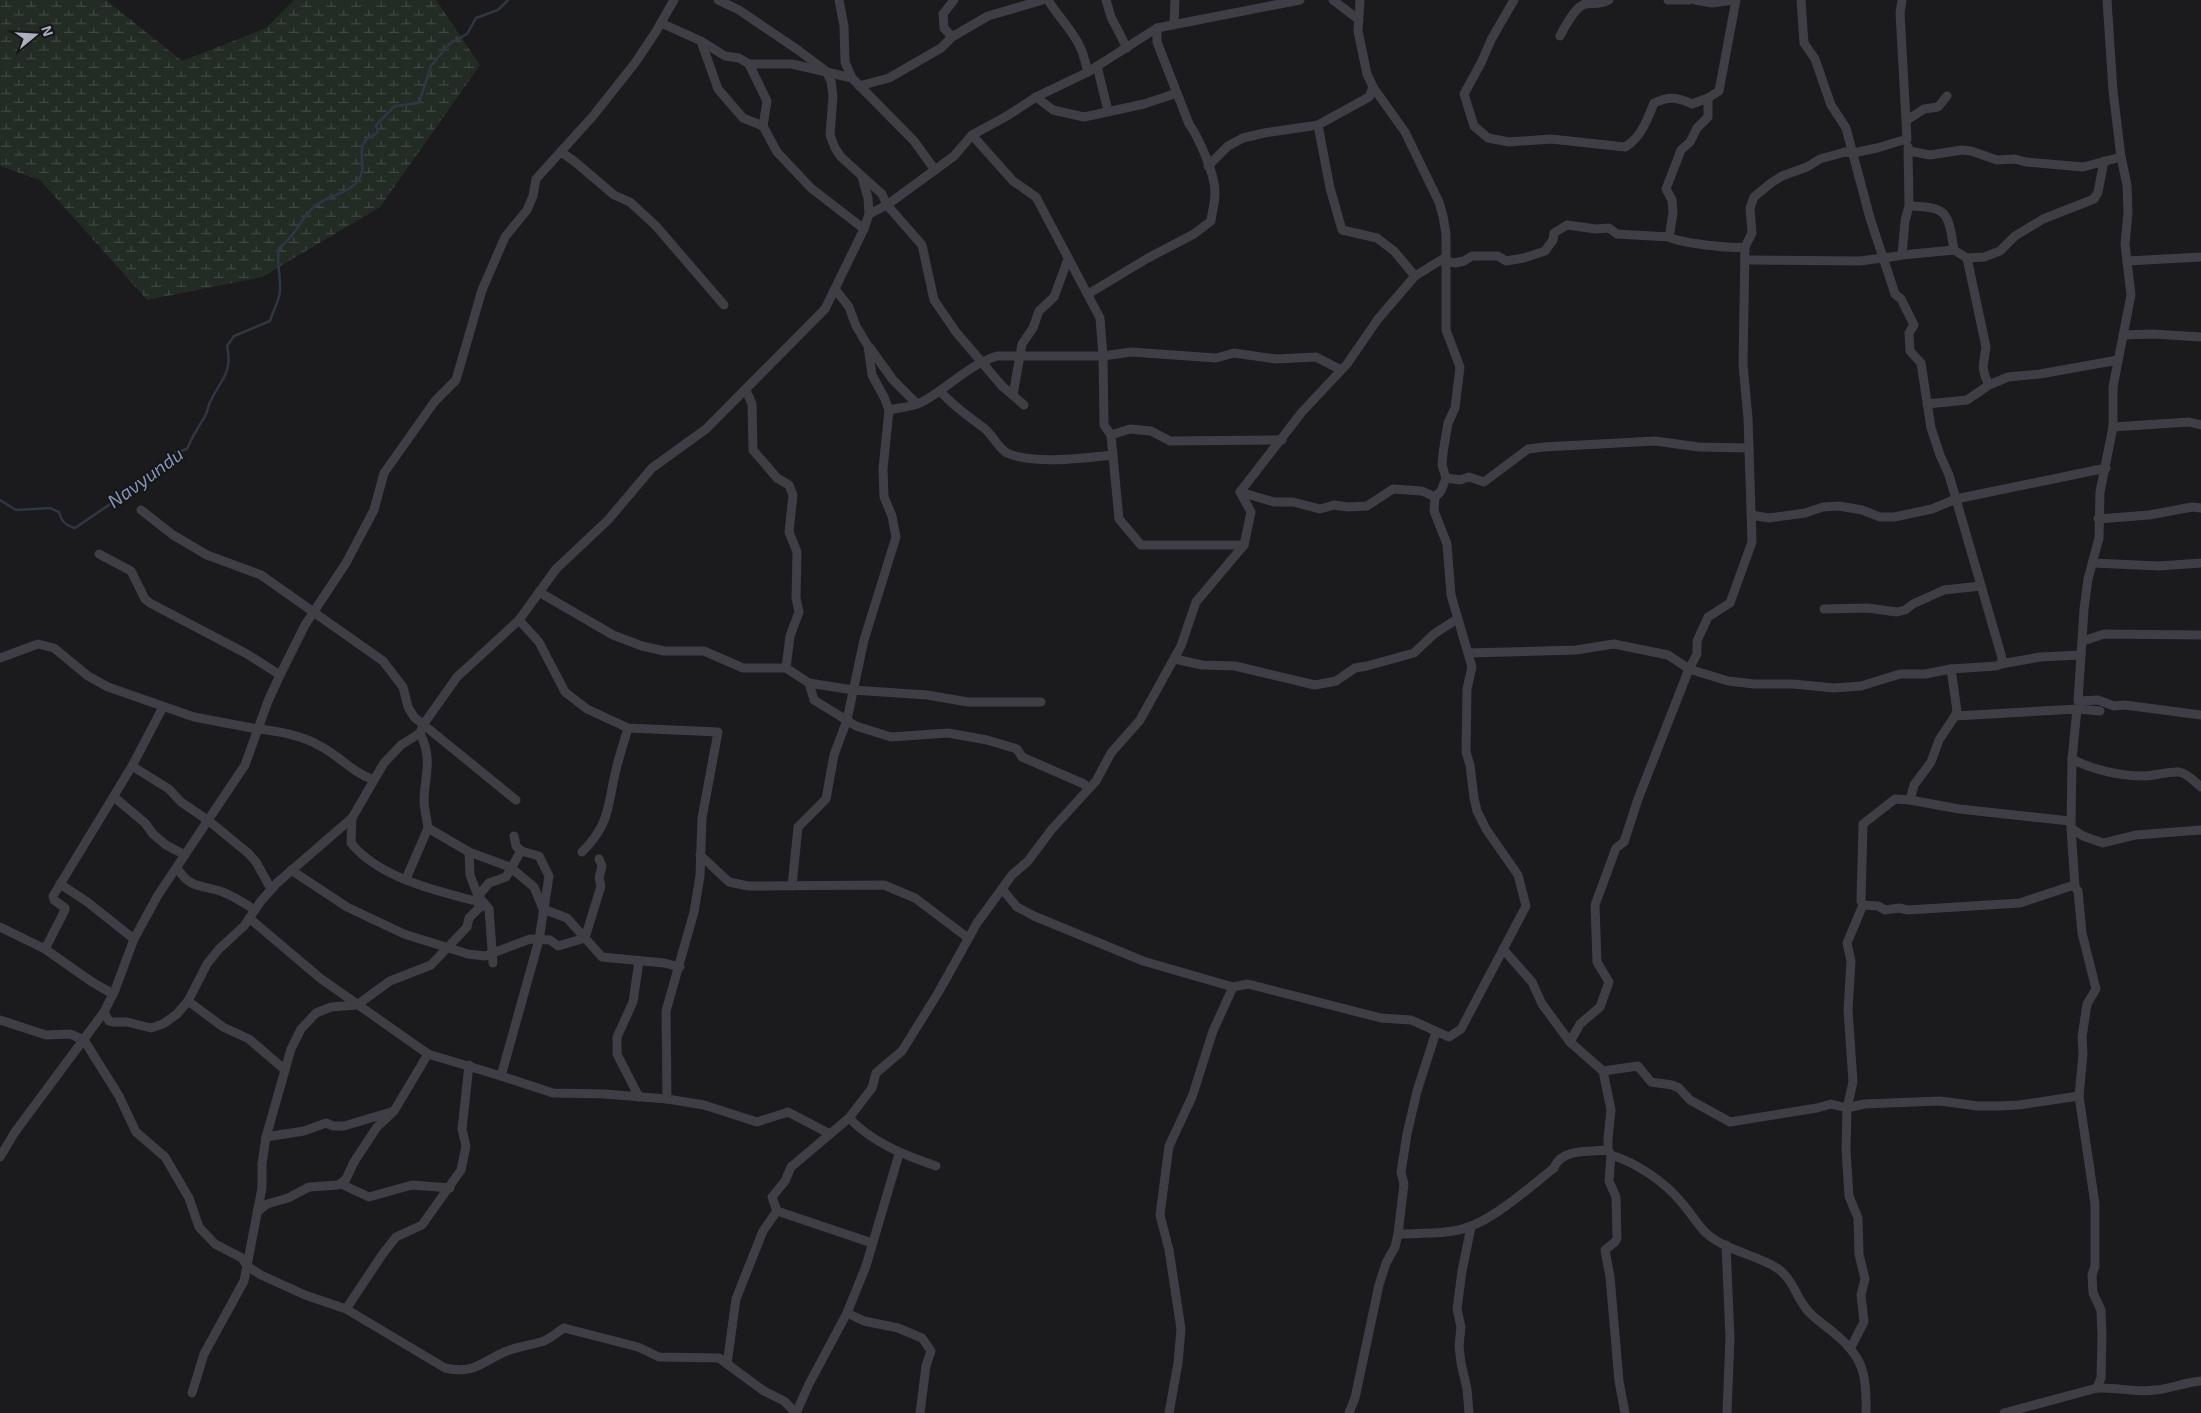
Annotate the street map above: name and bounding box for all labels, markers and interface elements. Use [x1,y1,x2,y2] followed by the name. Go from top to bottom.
[10,10,60,60] north arrow
[38,23,57,38] text: N
[103,442,188,513] water label: Navyundu

